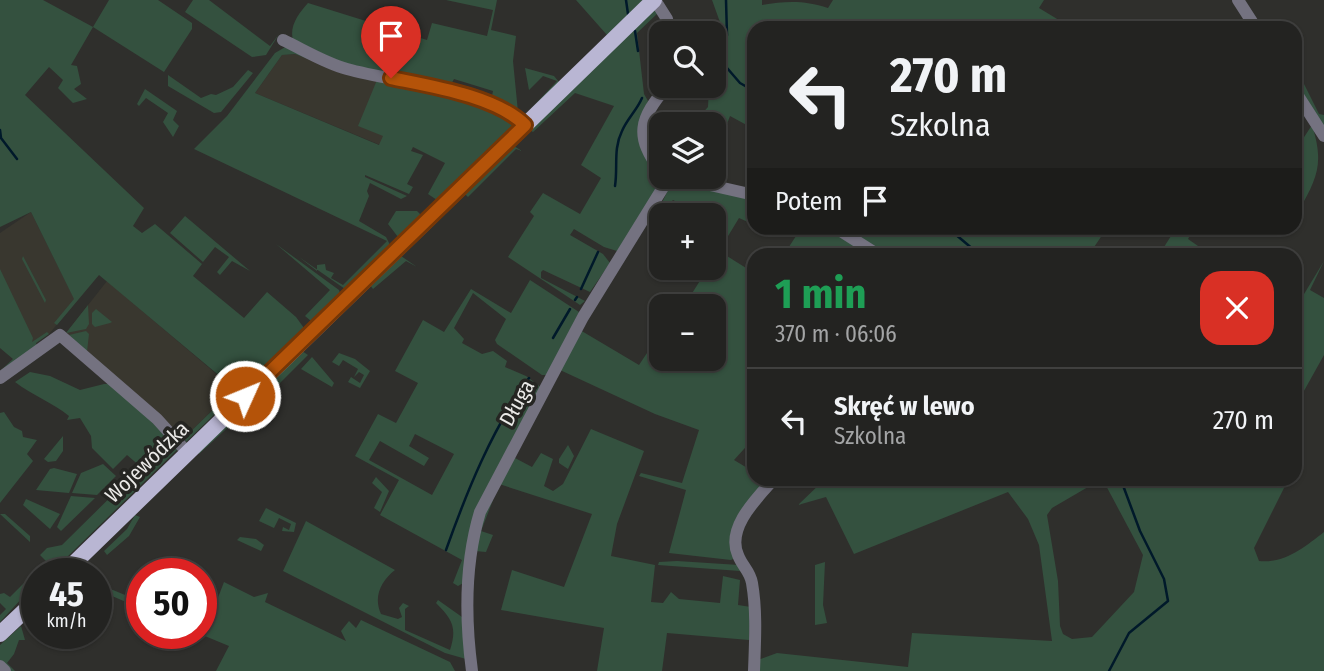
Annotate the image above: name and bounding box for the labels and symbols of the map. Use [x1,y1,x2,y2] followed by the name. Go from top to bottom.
[361,6,421,78] pin
[208,359,282,433] position arrow
[494,375,540,431] street label: Długa
[100,416,194,508] street label: Wojewódzka
[126,558,217,649] speed limit sign: 50

